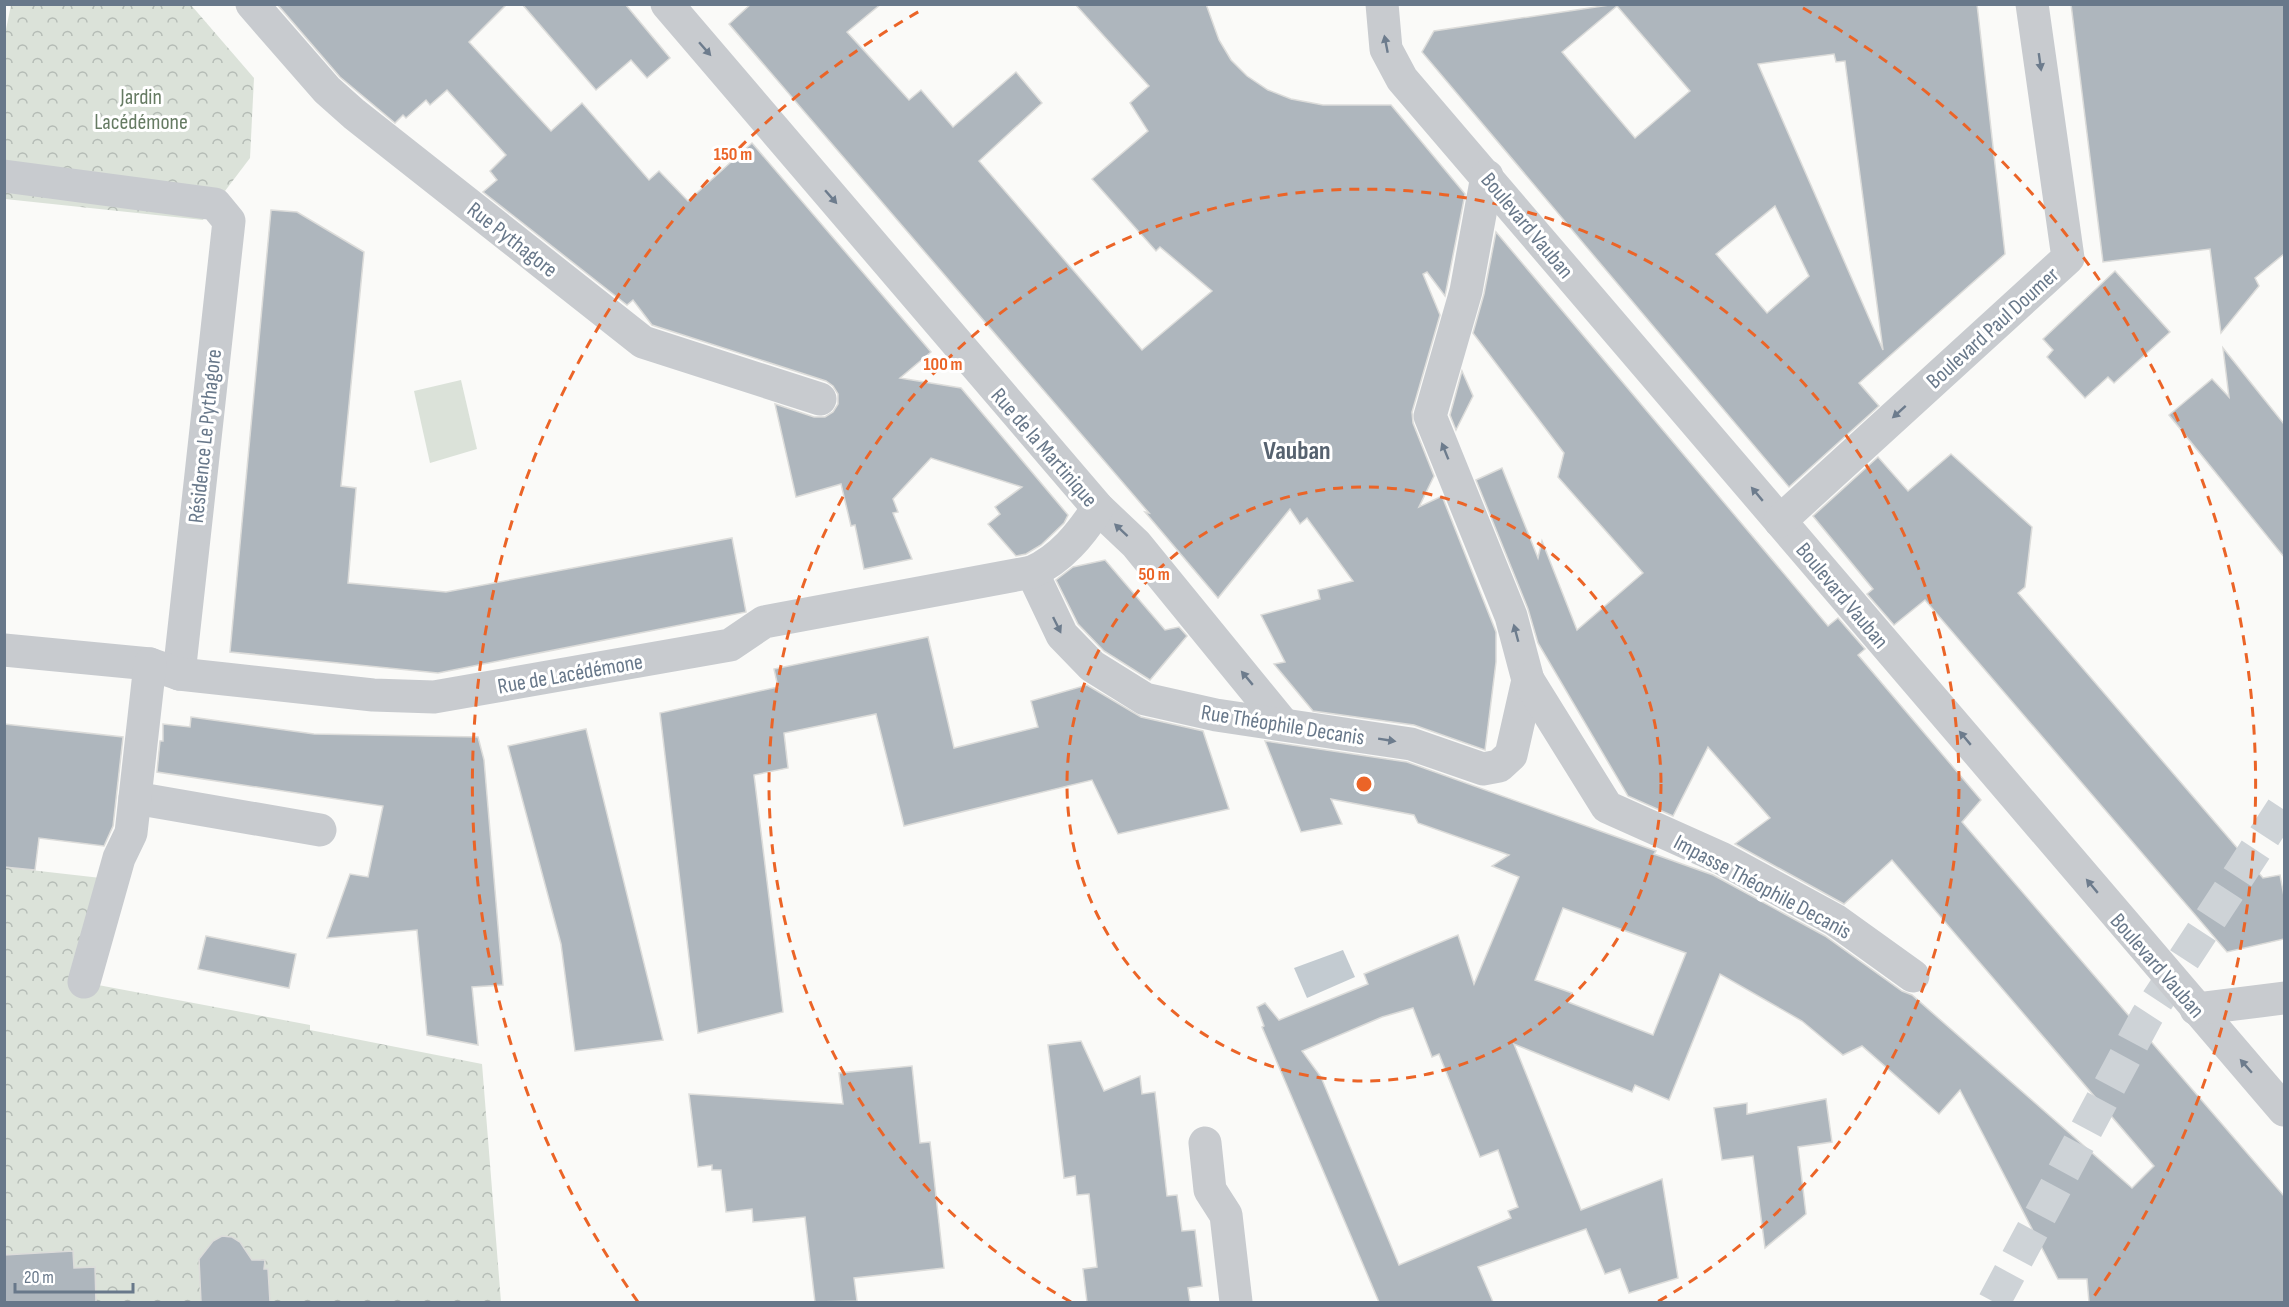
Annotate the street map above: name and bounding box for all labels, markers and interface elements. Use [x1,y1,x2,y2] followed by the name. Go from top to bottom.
[1381,34,1390,53] one-way arrow
[698,41,711,56] one-way arrow
[2036,53,2045,72] one-way arrow
[94,84,188,136] park label: Jardin Lacédémone
[714,144,752,165] text: 150 m
[1475,167,1579,284] street label: Boulevard Vauban
[825,189,838,205] one-way arrow
[462,197,563,284] street label: Rue Pythagore
[1921,262,2065,395] street label: Boulevard Paul Doumer
[183,348,228,525] street label: Résidence Le Pythagore
[924,354,963,375] text: 100 m
[985,383,1103,513] street label: Rue de la Martinique
[1892,405,1907,419] one-way arrow
[1263,436,1331,467] district label: Vauban
[1440,442,1450,460] one-way arrow
[1751,487,1764,502] one-way arrow
[1114,523,1129,537] one-way arrow
[1790,537,1894,654] street label: Boulevard Vauban
[1138,564,1170,585] text: 50 m
[1052,616,1061,633] one-way arrow
[1510,624,1520,642] one-way arrow
[496,648,645,701] street label: Rue de Lacédémone
[1241,670,1254,686] one-way arrow
[1199,699,1366,752] street label: Rue Théophile Decanis
[1959,731,1972,746] one-way arrow
[1378,736,1397,745] one-way arrow
[1354,774,1374,794] centre of rings
[1669,829,1856,946] street label: Impasse Théophile Decanis
[2085,878,2098,894] one-way arrow
[2104,908,2210,1024] street label: Boulevard Vauban
[2240,1059,2253,1074] one-way arrow
[15,1256,134,1294] scale bar
[24,1267,54,1288] text: 20 m

